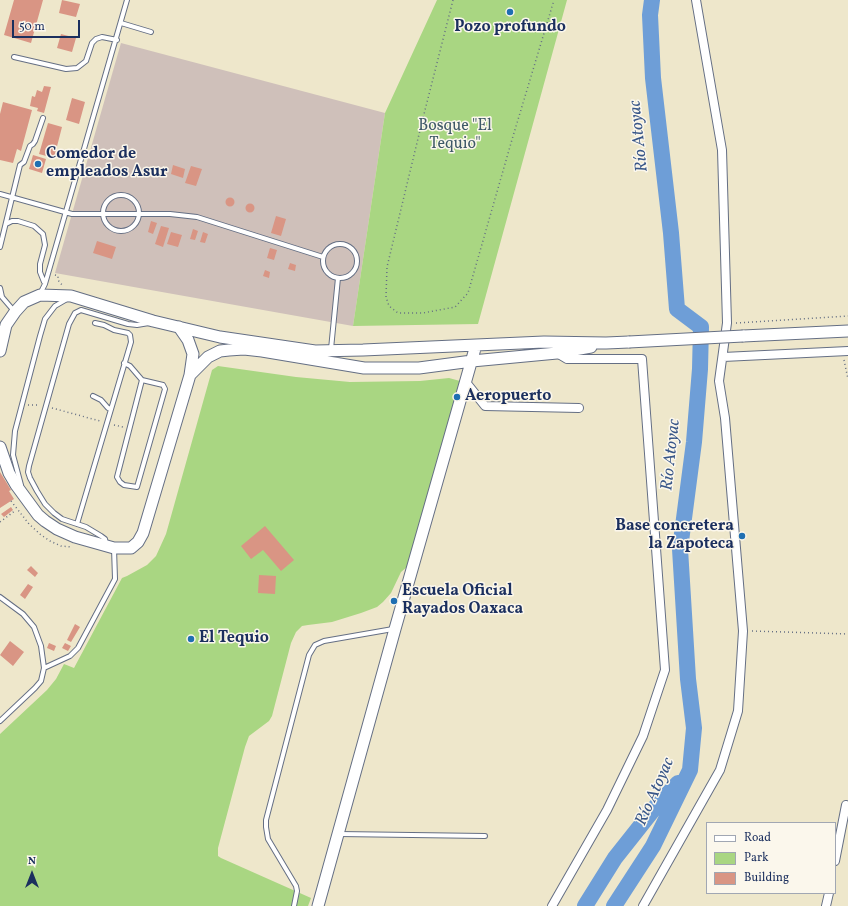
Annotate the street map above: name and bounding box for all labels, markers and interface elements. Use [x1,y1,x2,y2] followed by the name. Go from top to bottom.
[505,7,515,17] marker: Pozo profundo
[14,12,82,38] scale bar
[454,18,566,38] place label: Pozo profundo
[19,19,45,35] text: 50 m
[626,99,654,173] water label: Río Atoyac
[418,117,492,155] park label: Bosque "El Tequio"
[46,145,168,183] place label: Comedor de empleados Asur
[33,159,43,169] marker: Comedor de empleados Asur
[465,387,551,407] place label: Aeropuerto
[452,392,462,402] marker: Aeropuerto
[658,418,686,492] water label: Río Atoyac
[615,517,734,555] place label: Base concretera la Zapoteca
[737,531,747,541] marker: Base concretera la Zapoteca
[402,582,523,620] place label: Escuela Oficial Rayados Oaxaca
[389,596,399,606] marker: Escuela Oficial Rayados Oaxaca
[199,629,269,649] place label: El Tequio
[186,634,196,644] marker: El Tequio
[632,755,680,829] water label: Río Atoyac
[706,822,836,894] legend
[744,830,771,846] text: Road
[744,850,769,866] text: Park
[12,854,52,894] north arrow
[28,854,36,869] text: N
[744,870,789,886] text: Building

